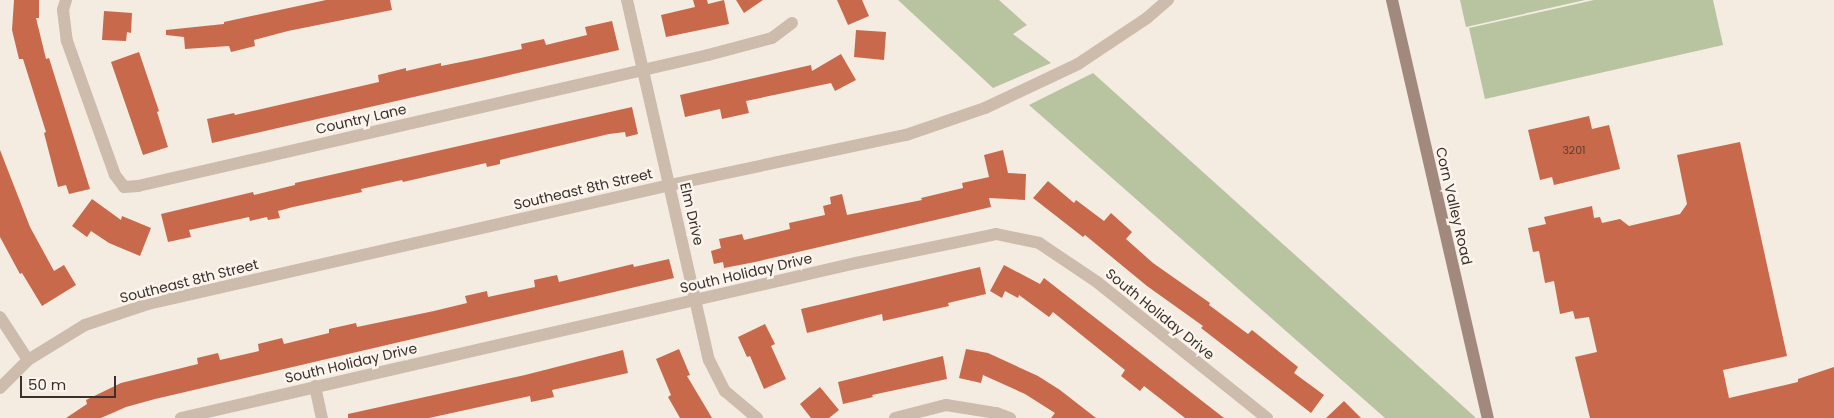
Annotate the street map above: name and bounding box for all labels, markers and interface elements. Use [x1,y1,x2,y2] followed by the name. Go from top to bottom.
[314,100,408,138] street label: Country Lane
[1562,143,1586,157] house number: 3201
[1432,146,1476,266] street label: Corn Valley Road
[512,165,654,213] street label: Southeast 8th Street
[677,181,707,247] street label: Elm Drive
[678,250,814,296] street label: South Holiday Drive
[118,256,260,306] street label: Southeast 8th Street
[1102,265,1218,363] street label: South Holiday Drive
[283,340,419,386] street label: South Holiday Drive
[22,366,119,398] scale bar
[28,374,66,395] text: 50 m

